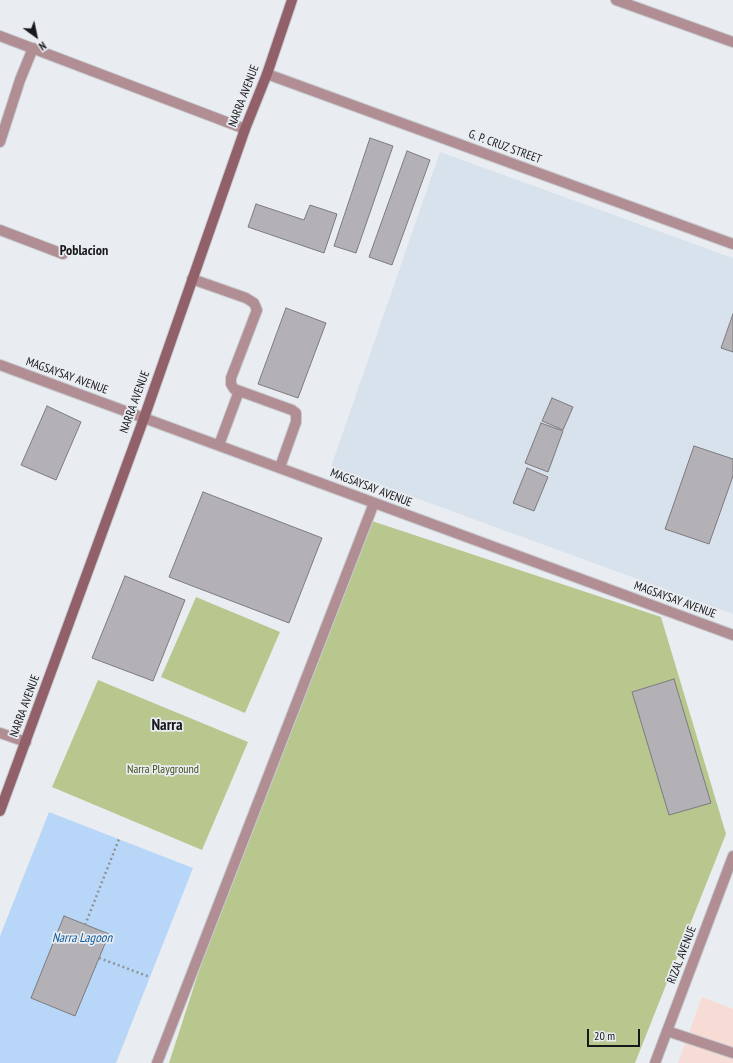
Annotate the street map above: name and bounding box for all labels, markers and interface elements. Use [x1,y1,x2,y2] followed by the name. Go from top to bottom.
[16,16,56,56] north arrow
[36,39,49,54] text: N
[226,63,262,129] street label: NARRA AVENUE
[467,127,543,167] street label: G. P. CRUZ STREET
[60,243,108,259] district label: Poblacion
[24,354,110,398] street label: MAGSAYSAY AVENUE
[117,369,153,435] street label: NARRA AVENUE
[328,466,414,510] street label: MAGSAYSAY AVENUE
[632,578,718,622] street label: MAGSAYSAY AVENUE
[7,673,43,739] street label: NARRA AVENUE
[151,715,183,735] district label: Narra
[127,763,199,777] park label: Narra Playground
[664,924,700,986] street label: RIZAL AVENUE
[52,930,112,946] water label: Narra Lagoon
[589,1021,642,1047] scale bar
[594,1028,615,1043] text: 20 m

